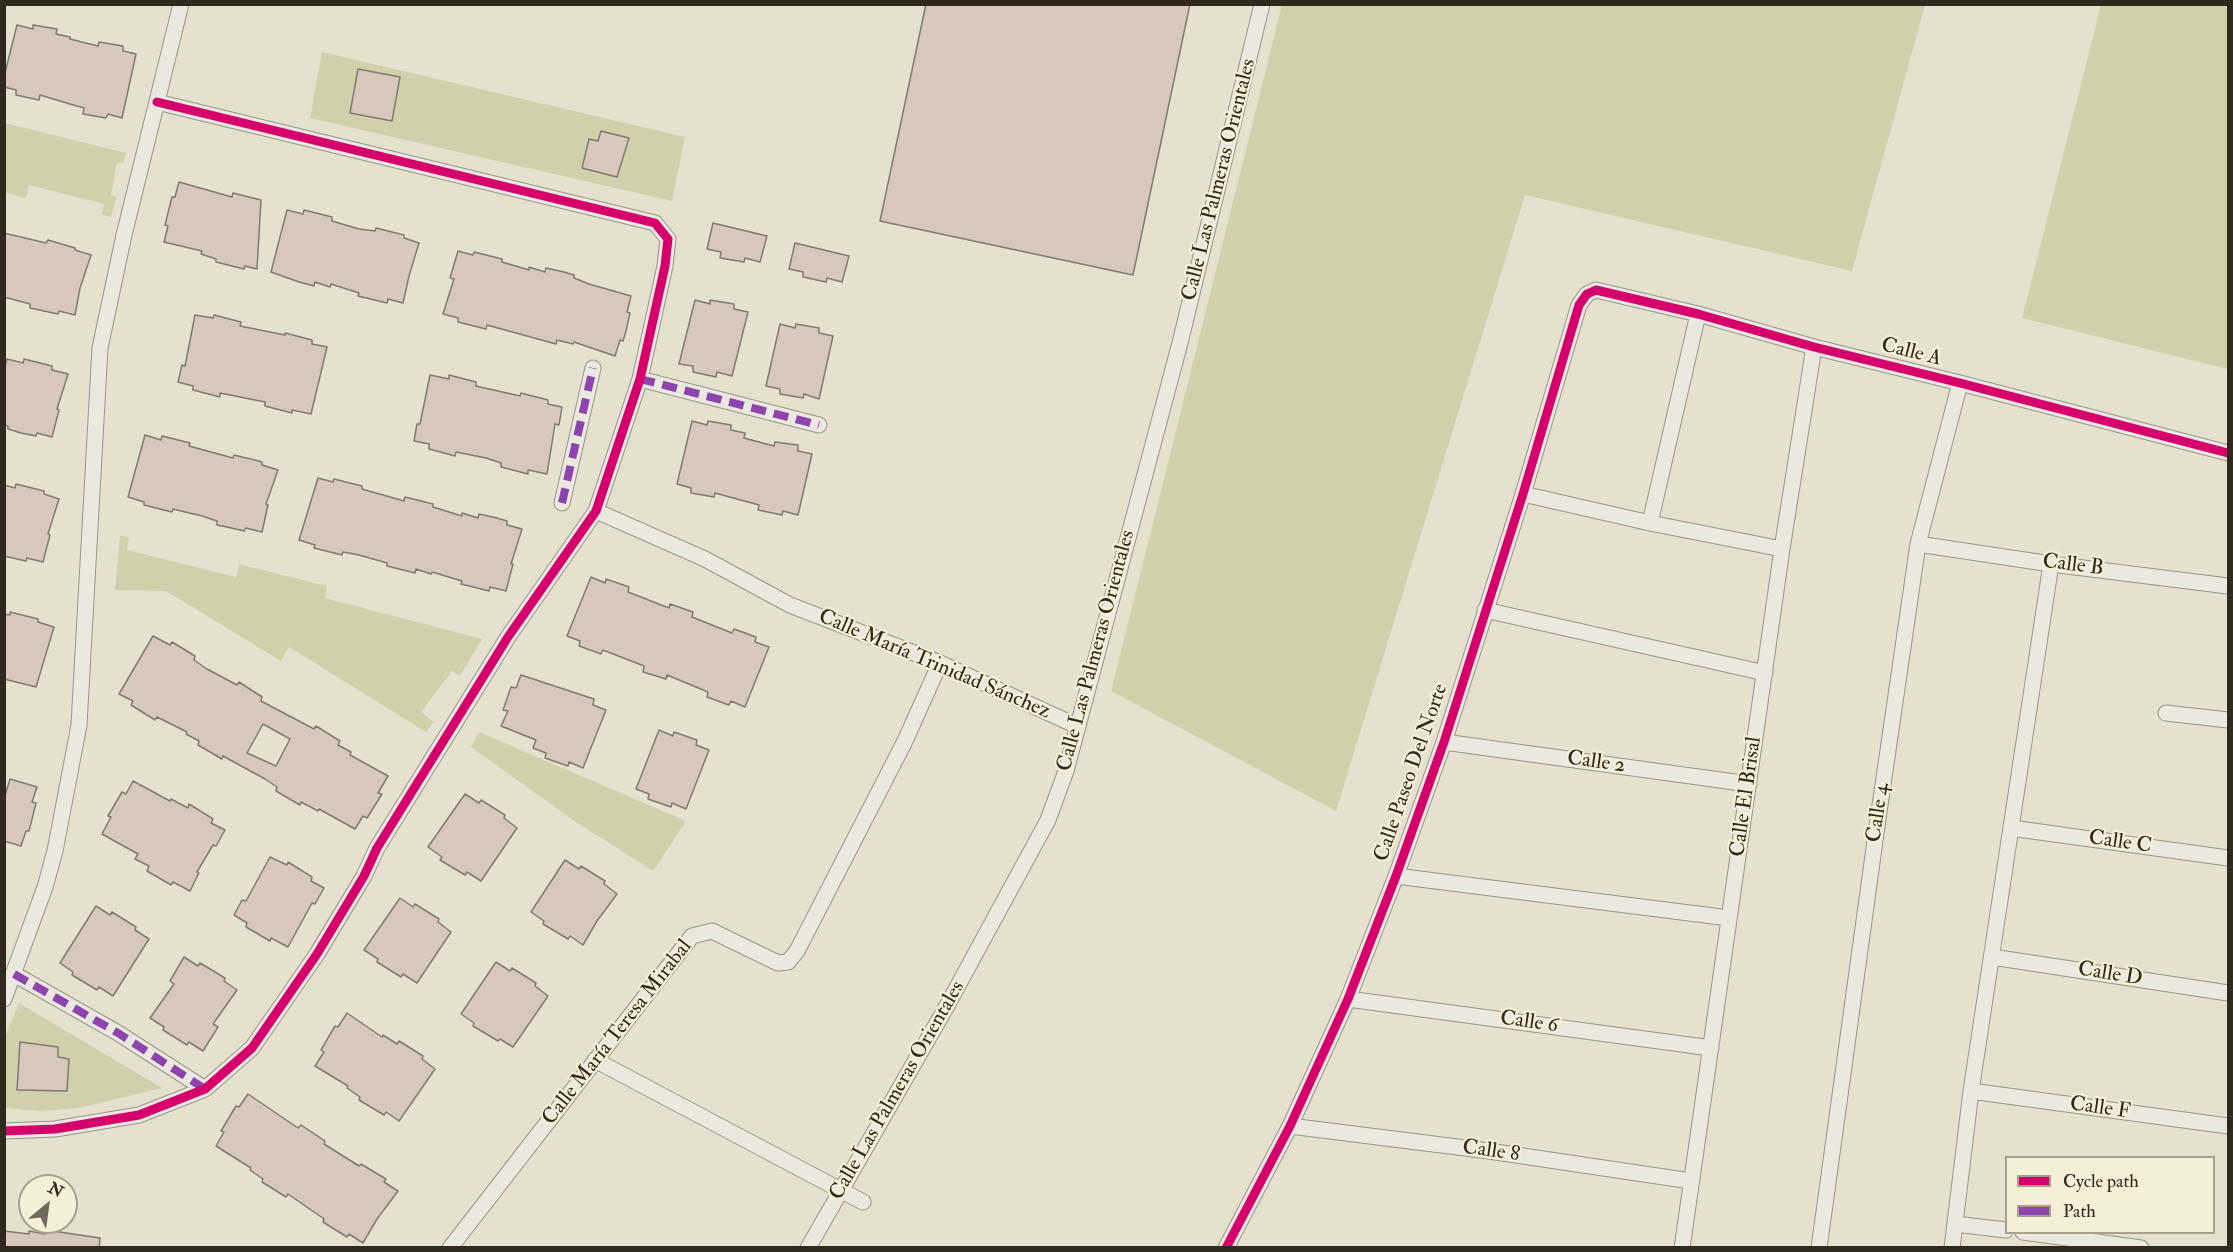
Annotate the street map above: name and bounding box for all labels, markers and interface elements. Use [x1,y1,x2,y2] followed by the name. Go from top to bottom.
[1178,56,1262,304] street label: Calle Las Palmeras Orientales
[1878,333,1944,373] street label: Calle A
[1053,528,1141,774] street label: Calle Las Palmeras Orientales
[2041,550,2105,582] street label: Calle B
[814,605,1054,725] street label: Calle María Trinidad Sánchez
[1370,681,1454,865] street label: Calle Paseo Del Norte
[1726,735,1768,859] street label: Calle El Brisal
[1565,746,1627,780] street label: Calle 2
[1862,782,1896,844] street label: Calle 4
[2087,826,2153,860] street label: Calle C
[538,935,698,1131] street label: Calle María Teresa Mirabal
[2076,957,2144,993] street label: Calle D
[825,977,971,1205] street label: Calle Las Palmeras Orientales
[1498,1006,1560,1040] street label: Calle 6
[2068,1092,2132,1126] street label: Calle F
[1461,1136,1521,1168] street label: Calle 8
[2005,1156,2215,1234] legend
[2063,1170,2139,1193] text: Cycle path
[18,1174,78,1234] north arrow
[45,1178,67,1202] text: N
[2063,1200,2096,1223] text: Path

